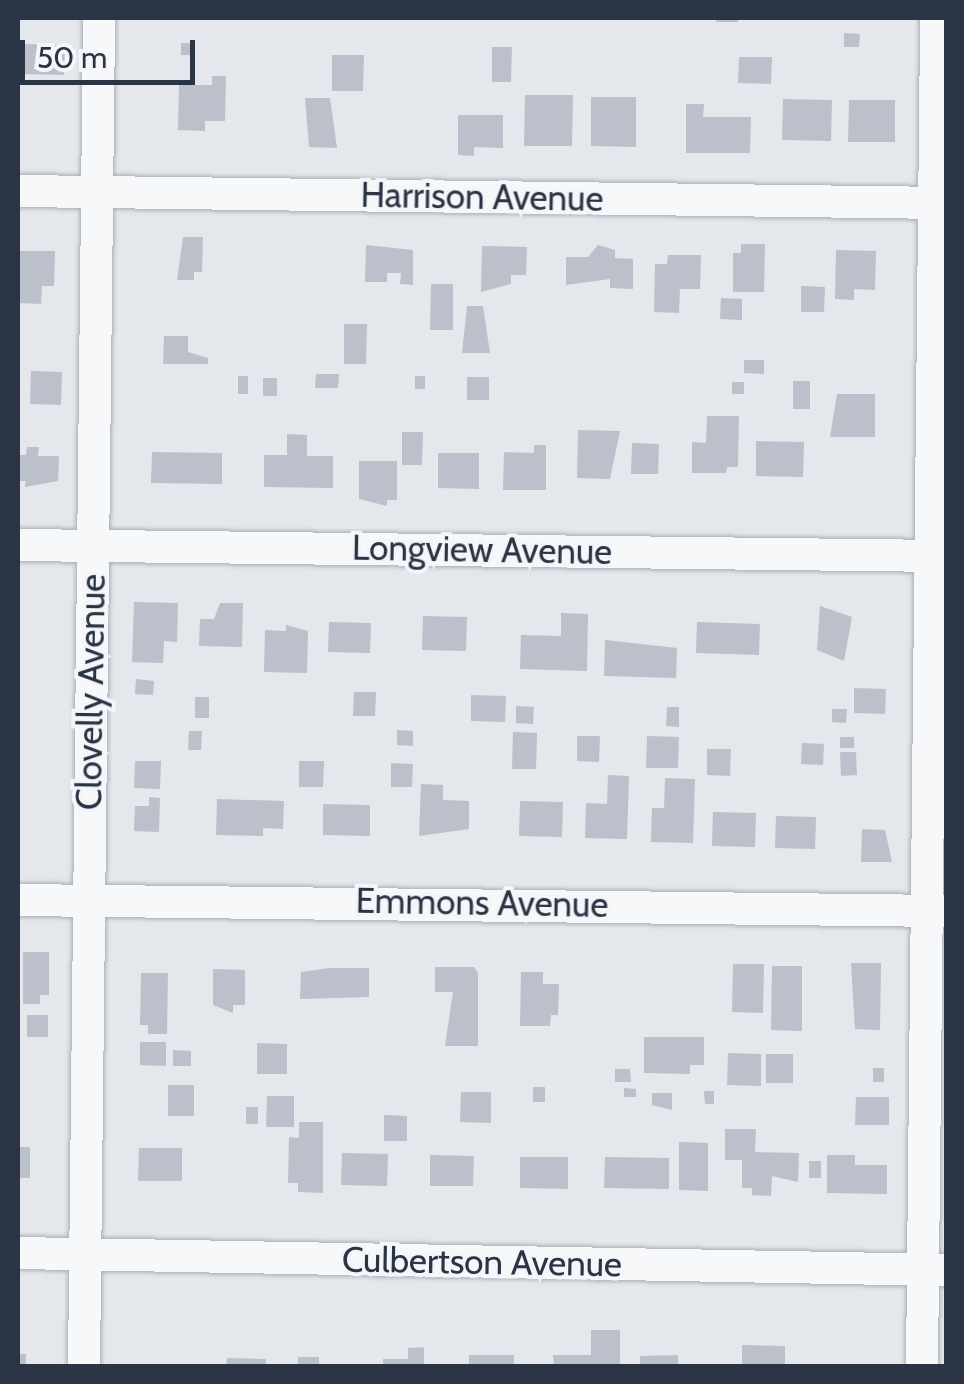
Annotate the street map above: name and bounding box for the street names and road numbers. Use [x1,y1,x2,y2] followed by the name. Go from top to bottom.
[360,174,604,220] street label: Harrison Avenue
[352,527,612,573] street label: Longview Avenue
[68,574,114,810] street label: Clovelly Avenue
[355,880,609,926] street label: Emmons Avenue
[342,1239,622,1285] street label: Culbertson Avenue

